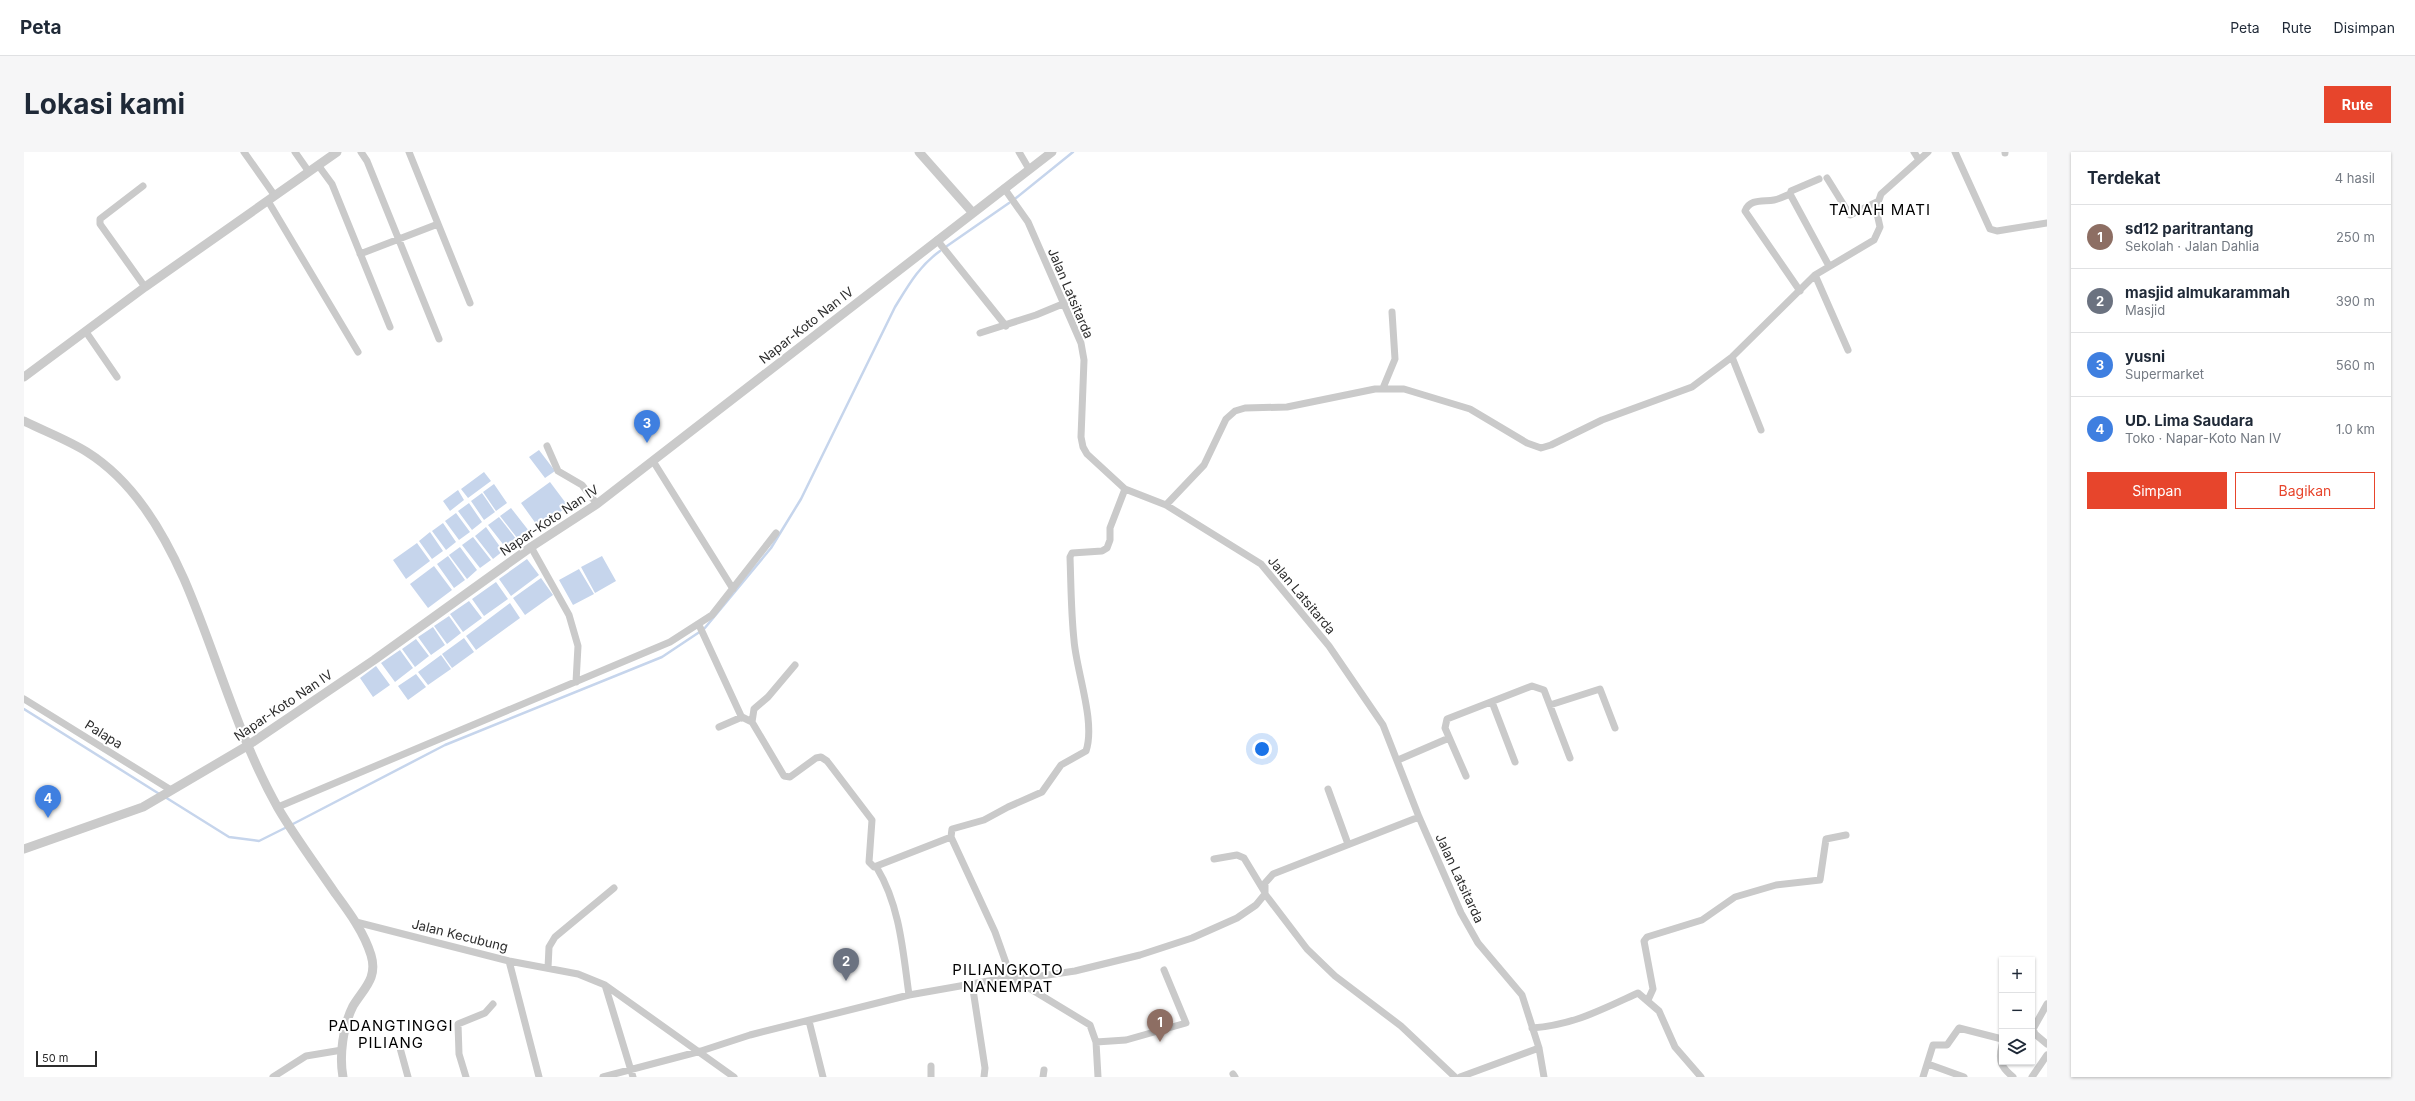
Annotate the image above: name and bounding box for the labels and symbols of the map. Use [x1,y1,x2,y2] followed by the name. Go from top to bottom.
[1829,200,1931,219] district label: TANAH MATI
[1045,245,1097,341] street label: Jalan Latsitarda
[756,283,856,367] street label: Napar-Koto Nan IV
[634,410,660,443] pin: 3
[497,481,601,559] street label: Napar-Koto Nan IV
[1265,553,1339,637] street label: Jalan Latsitarda
[231,666,335,744] street label: Napar-Koto Nan IV
[82,716,126,752] street label: Palapa
[1252,739,1272,759] your location
[35,785,61,818] pin: 4
[1432,831,1488,925] street label: Jalan Latsitarda
[410,915,510,955] street label: Jalan Kecubung
[833,948,859,981] pin: 2
[952,960,1064,996] district label: PILIANGKOTO NANEMPAT
[1147,1009,1173,1042] pin: 1
[329,1016,453,1052] district label: PADANGTINGGI PILIANG
[36,1049,97,1068] scale bar

